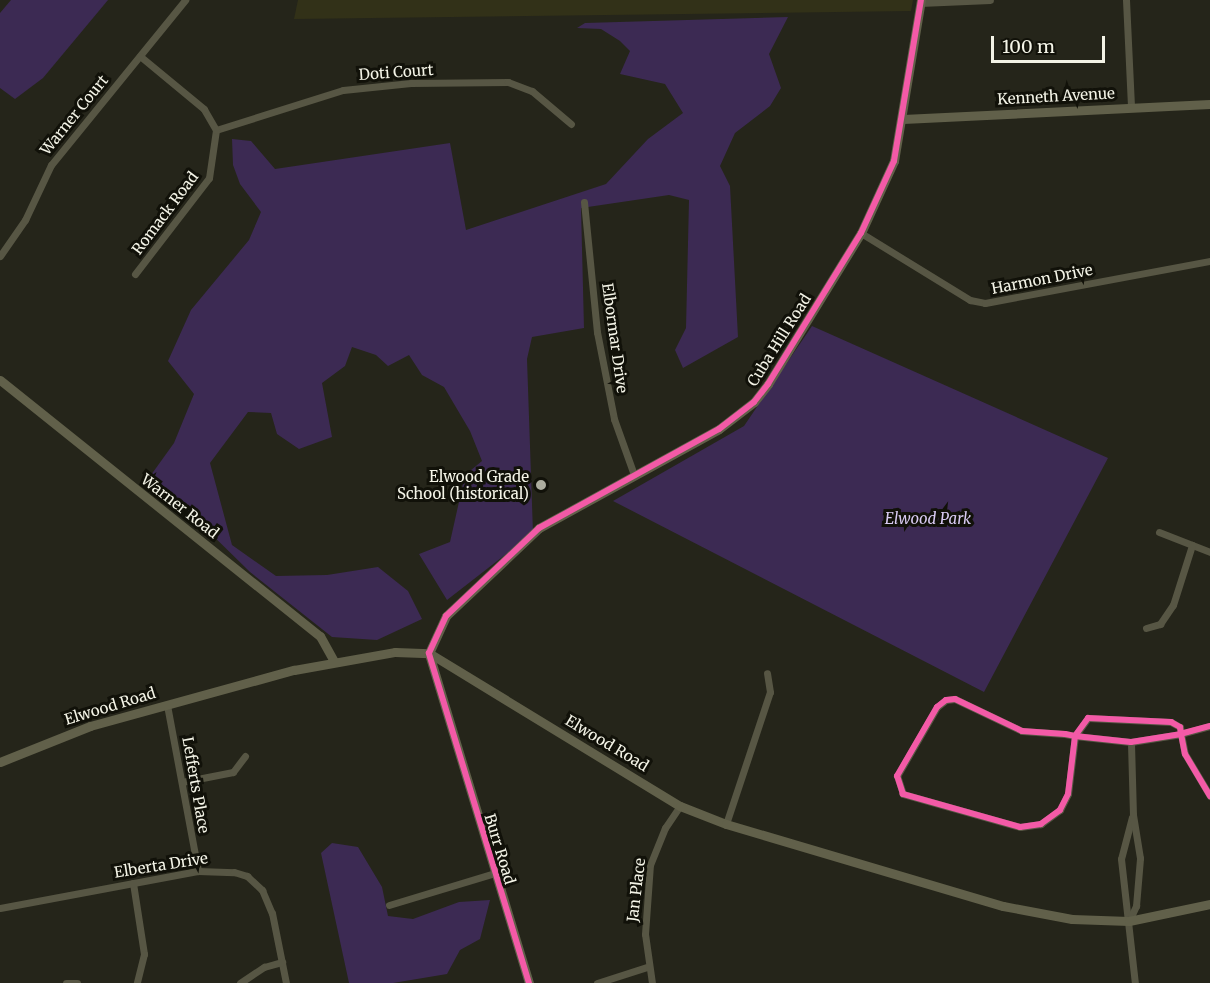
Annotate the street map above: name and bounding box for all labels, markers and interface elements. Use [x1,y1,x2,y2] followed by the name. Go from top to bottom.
[994,24,1108,62] scale bar
[1002,35,1055,58] text: 100 m
[358,60,434,84] street label: Doti Court
[36,71,112,159] street label: Warner Court
[997,84,1115,108] street label: Kenneth Avenue
[128,168,202,258] street label: Romack Road
[990,260,1094,298] street label: Harmon Drive
[598,282,632,394] street label: Elbormar Drive
[743,290,815,390] street label: Cuba Hill Road
[397,467,529,502] place label: Elwood Grade School (historical)
[138,470,222,542] street label: Warner Road
[534,478,548,492] marker: Elwood Grade School (historical)
[885,510,971,528] park label: Elwood Park
[62,684,158,728] street label: Elwood Road
[562,711,652,775] street label: Elwood Road
[179,735,213,835] street label: Lefferts Place
[481,812,519,886] street label: Burr Road
[113,849,209,881] street label: Elberta Drive
[623,857,649,923] street label: Jan Place

